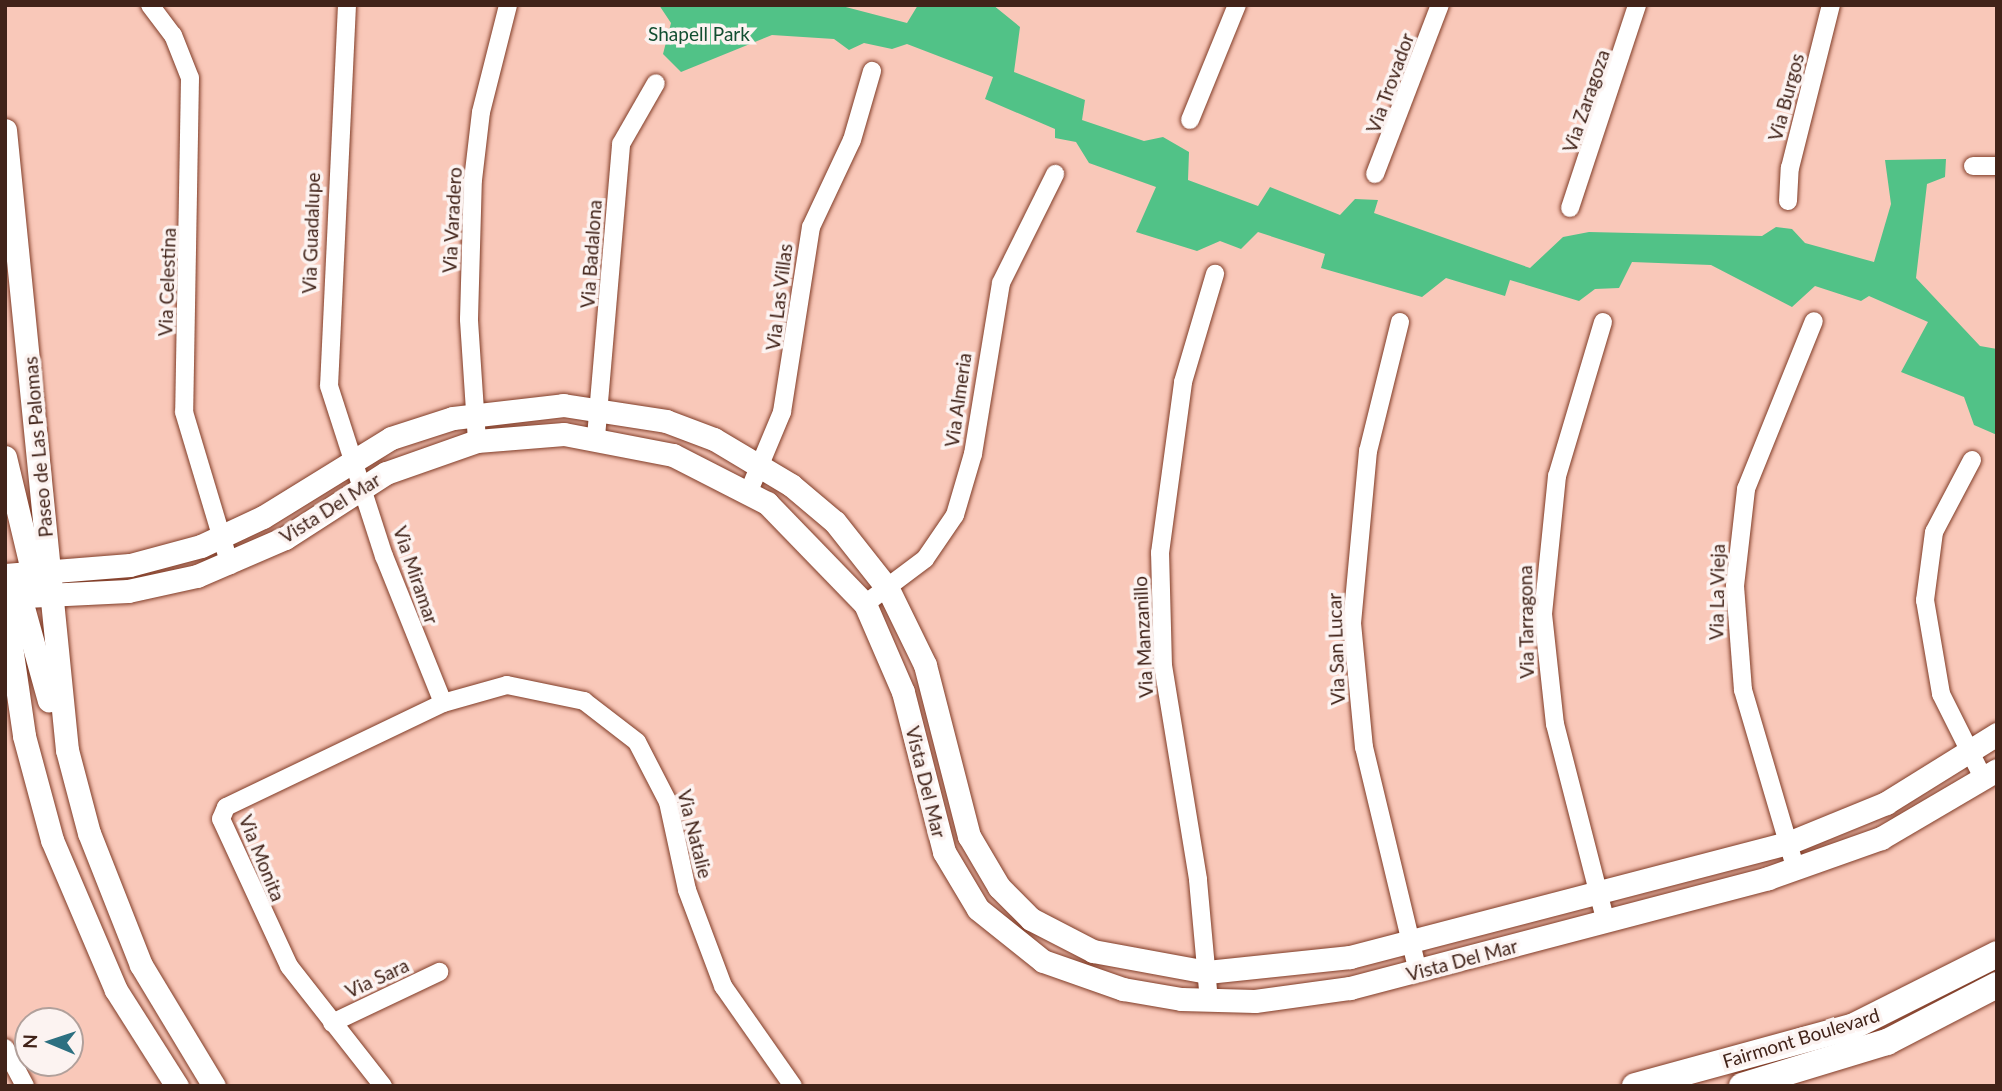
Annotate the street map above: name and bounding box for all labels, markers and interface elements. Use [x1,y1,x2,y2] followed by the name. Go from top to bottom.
[648,23,750,45] park label: Shapell Park
[1361,30,1419,136] street label: Via Trovador
[1558,47,1614,155] street label: Via Zaragoza
[1763,51,1809,143] street label: Via Burgos
[438,166,466,274] street label: Via Varadero
[297,172,325,294] street label: Via Guadalupe
[576,199,606,309] street label: Via Badalona
[154,227,180,337] street label: Via Celestina
[761,242,797,352] street label: Via Las Villas
[940,351,976,449] street label: Via Almeria
[19,356,57,538] street label: Paseo de Las Palomas
[276,468,384,548] street label: Vista Del Mar
[389,523,443,627] street label: Via Miramar
[1705,543,1729,641] street label: Via La Vieja
[1514,565,1538,679] street label: Via Tarragona
[1128,575,1158,699] street label: Via Manzanillo
[1323,593,1349,705] street label: Via San Lucar
[901,724,951,840] street label: Vista Del Mar
[673,787,717,881] street label: Via Natalie
[234,811,290,905] street label: Via Monita
[1404,934,1520,986] street label: Vista Del Mar
[342,953,412,1003] street label: Via Sara
[1720,1003,1882,1073] street label: Fairmont Boulevard
[14,1007,84,1077] north arrow
[18,1034,41,1049] text: N

